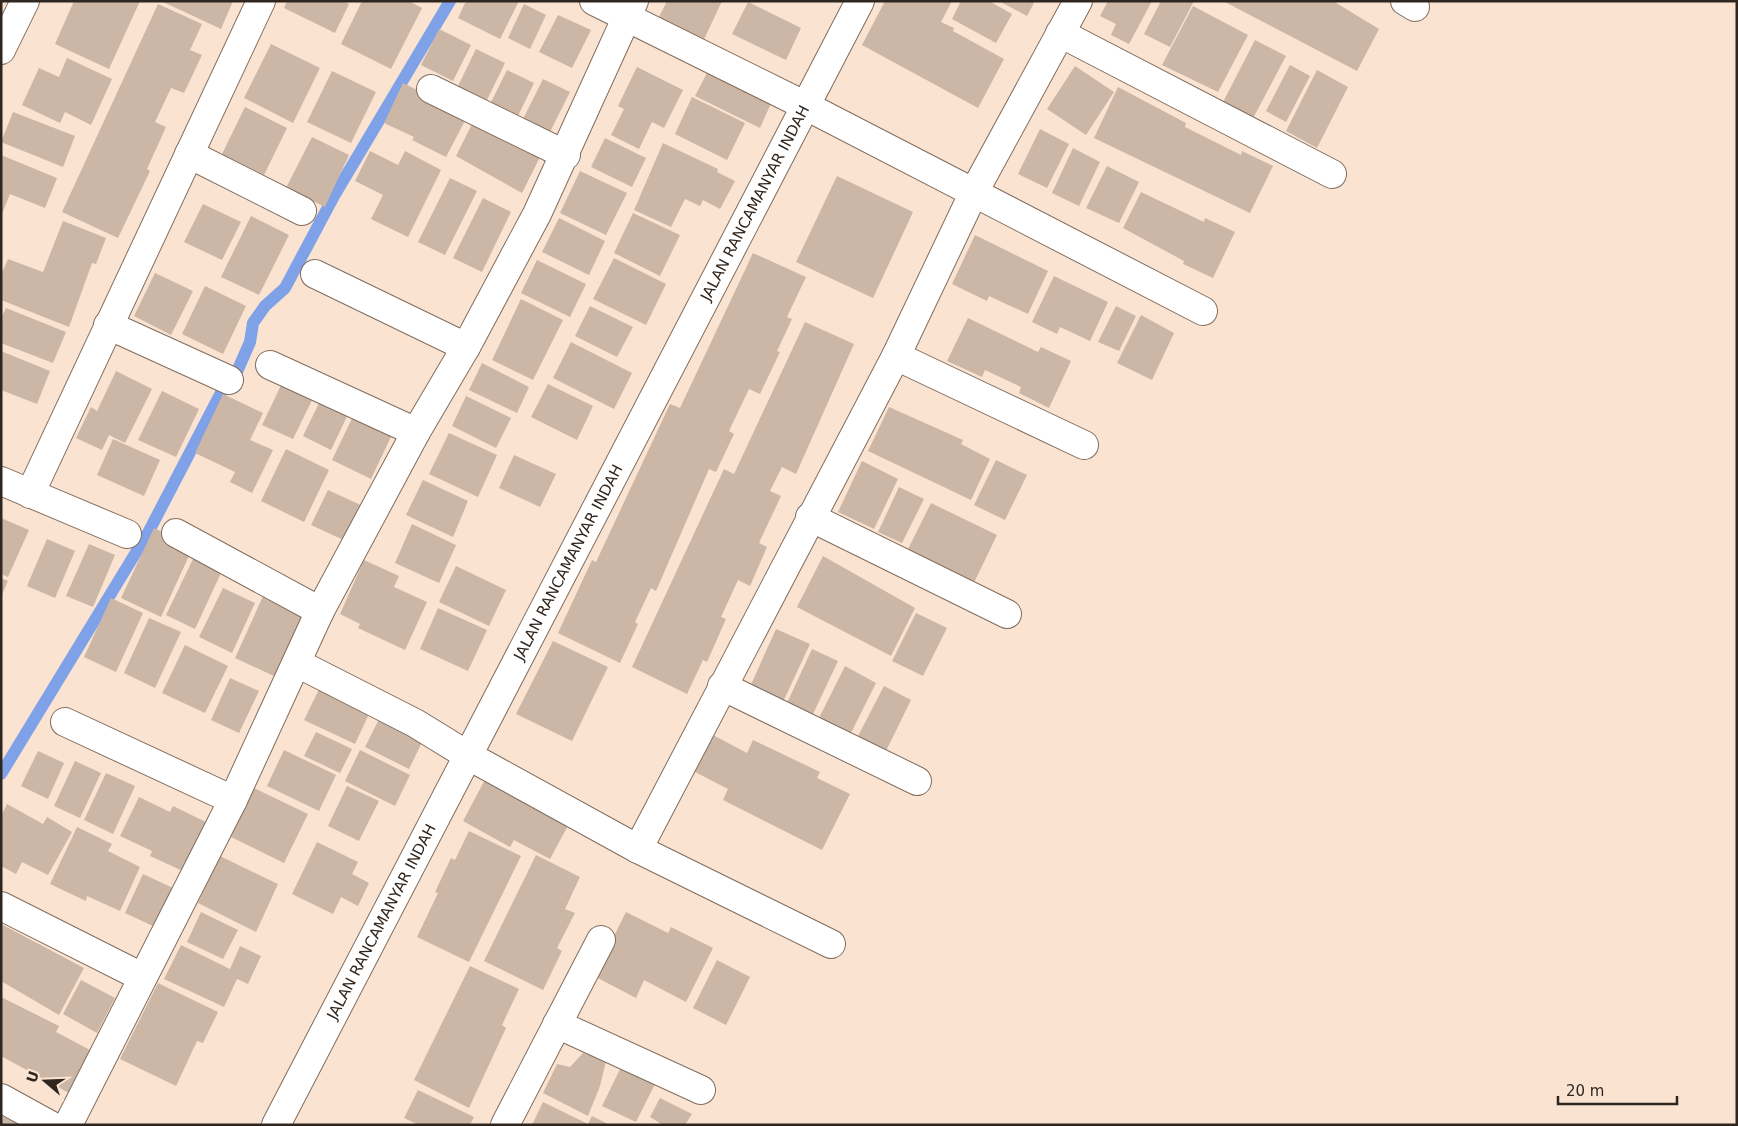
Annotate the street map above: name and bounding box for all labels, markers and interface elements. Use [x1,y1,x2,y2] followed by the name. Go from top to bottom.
[696,102,813,305] street label: JALAN RANCAMANYAR INDAH
[510,462,627,664] street label: JALAN RANCAMANYAR INDAH
[323,821,440,1024] street label: JALAN RANCAMANYAR INDAH
[20,1056,70,1106] north arrow
[23,1069,42,1085] text: U
[1558,1074,1677,1106] scale bar
[1566,1082,1604,1100] text: 20 m

